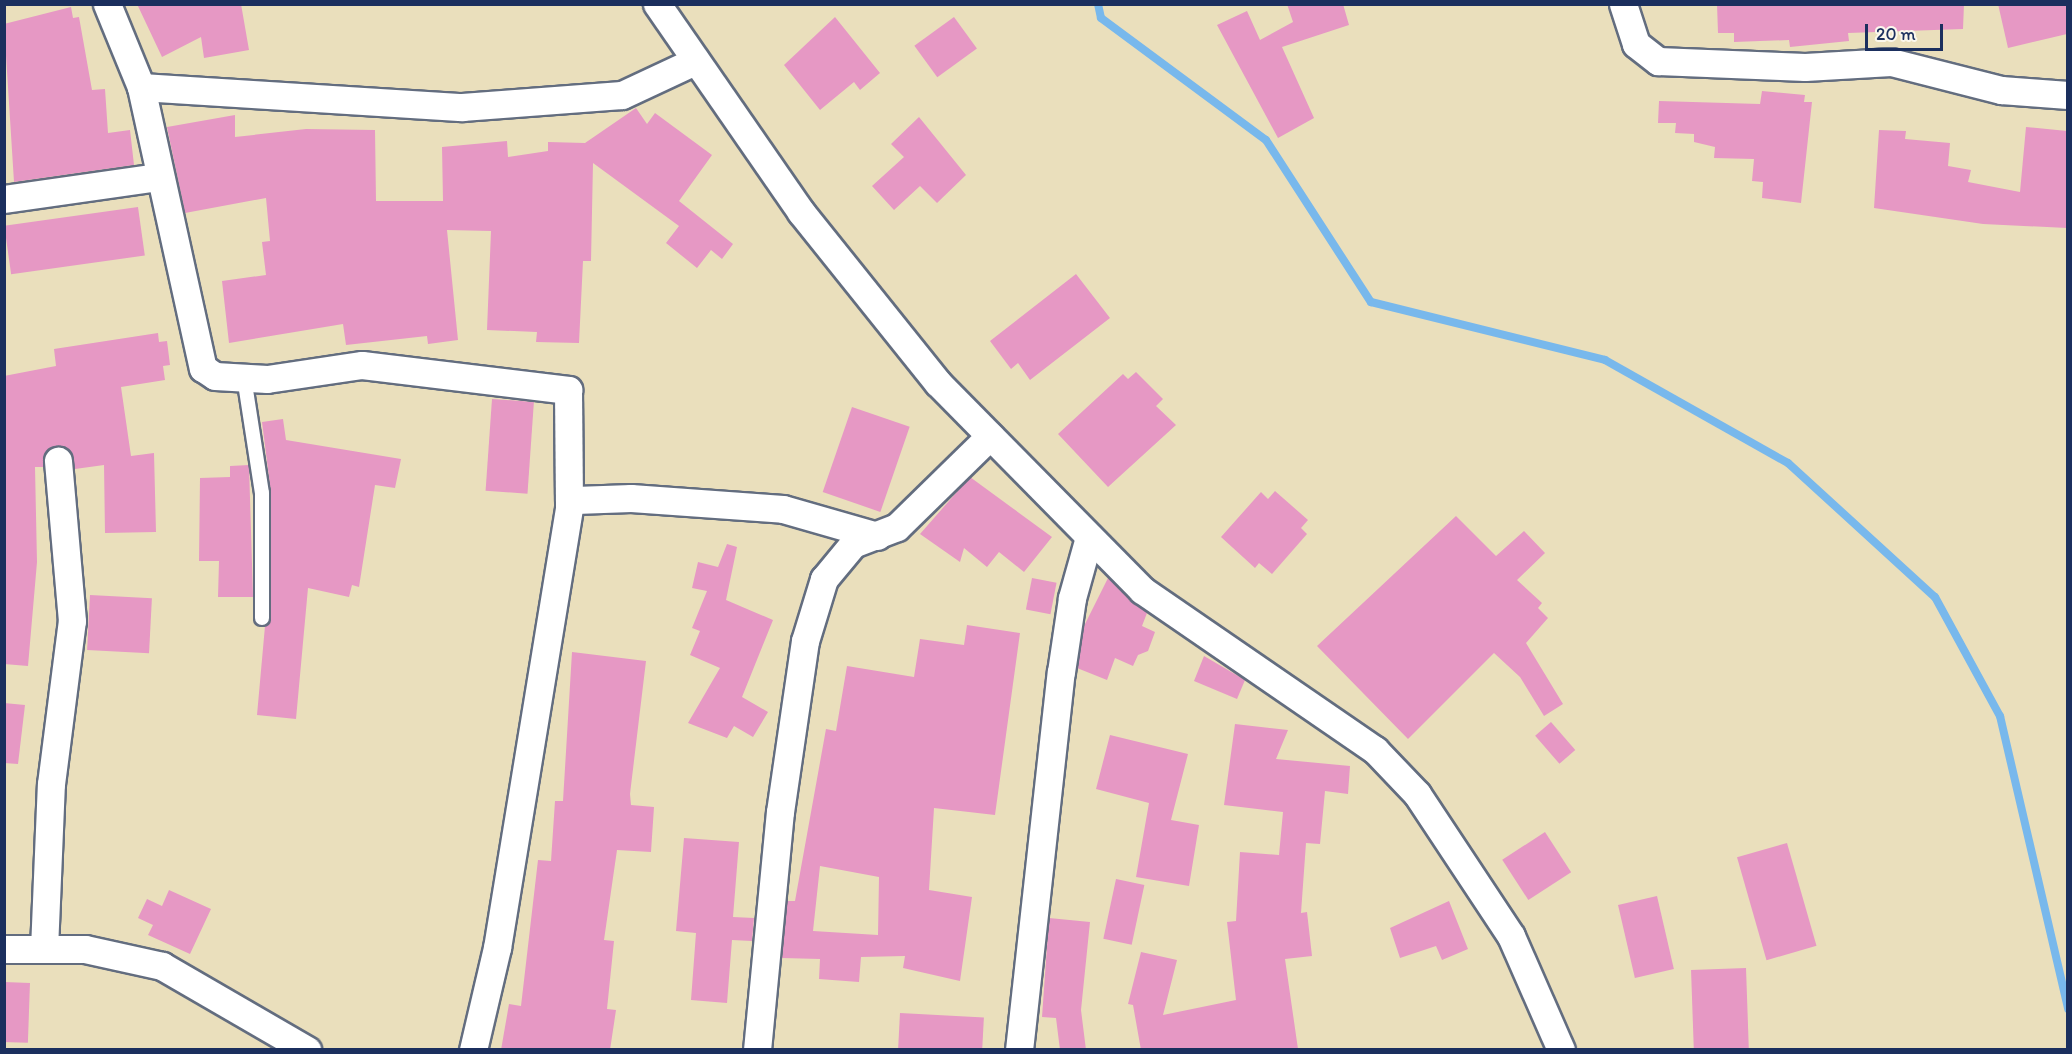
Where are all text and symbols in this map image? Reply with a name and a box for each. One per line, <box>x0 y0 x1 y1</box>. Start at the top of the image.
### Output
scale bar <box>1868 12 1946 50</box>
text: 20 m <box>1876 23 1916 45</box>

